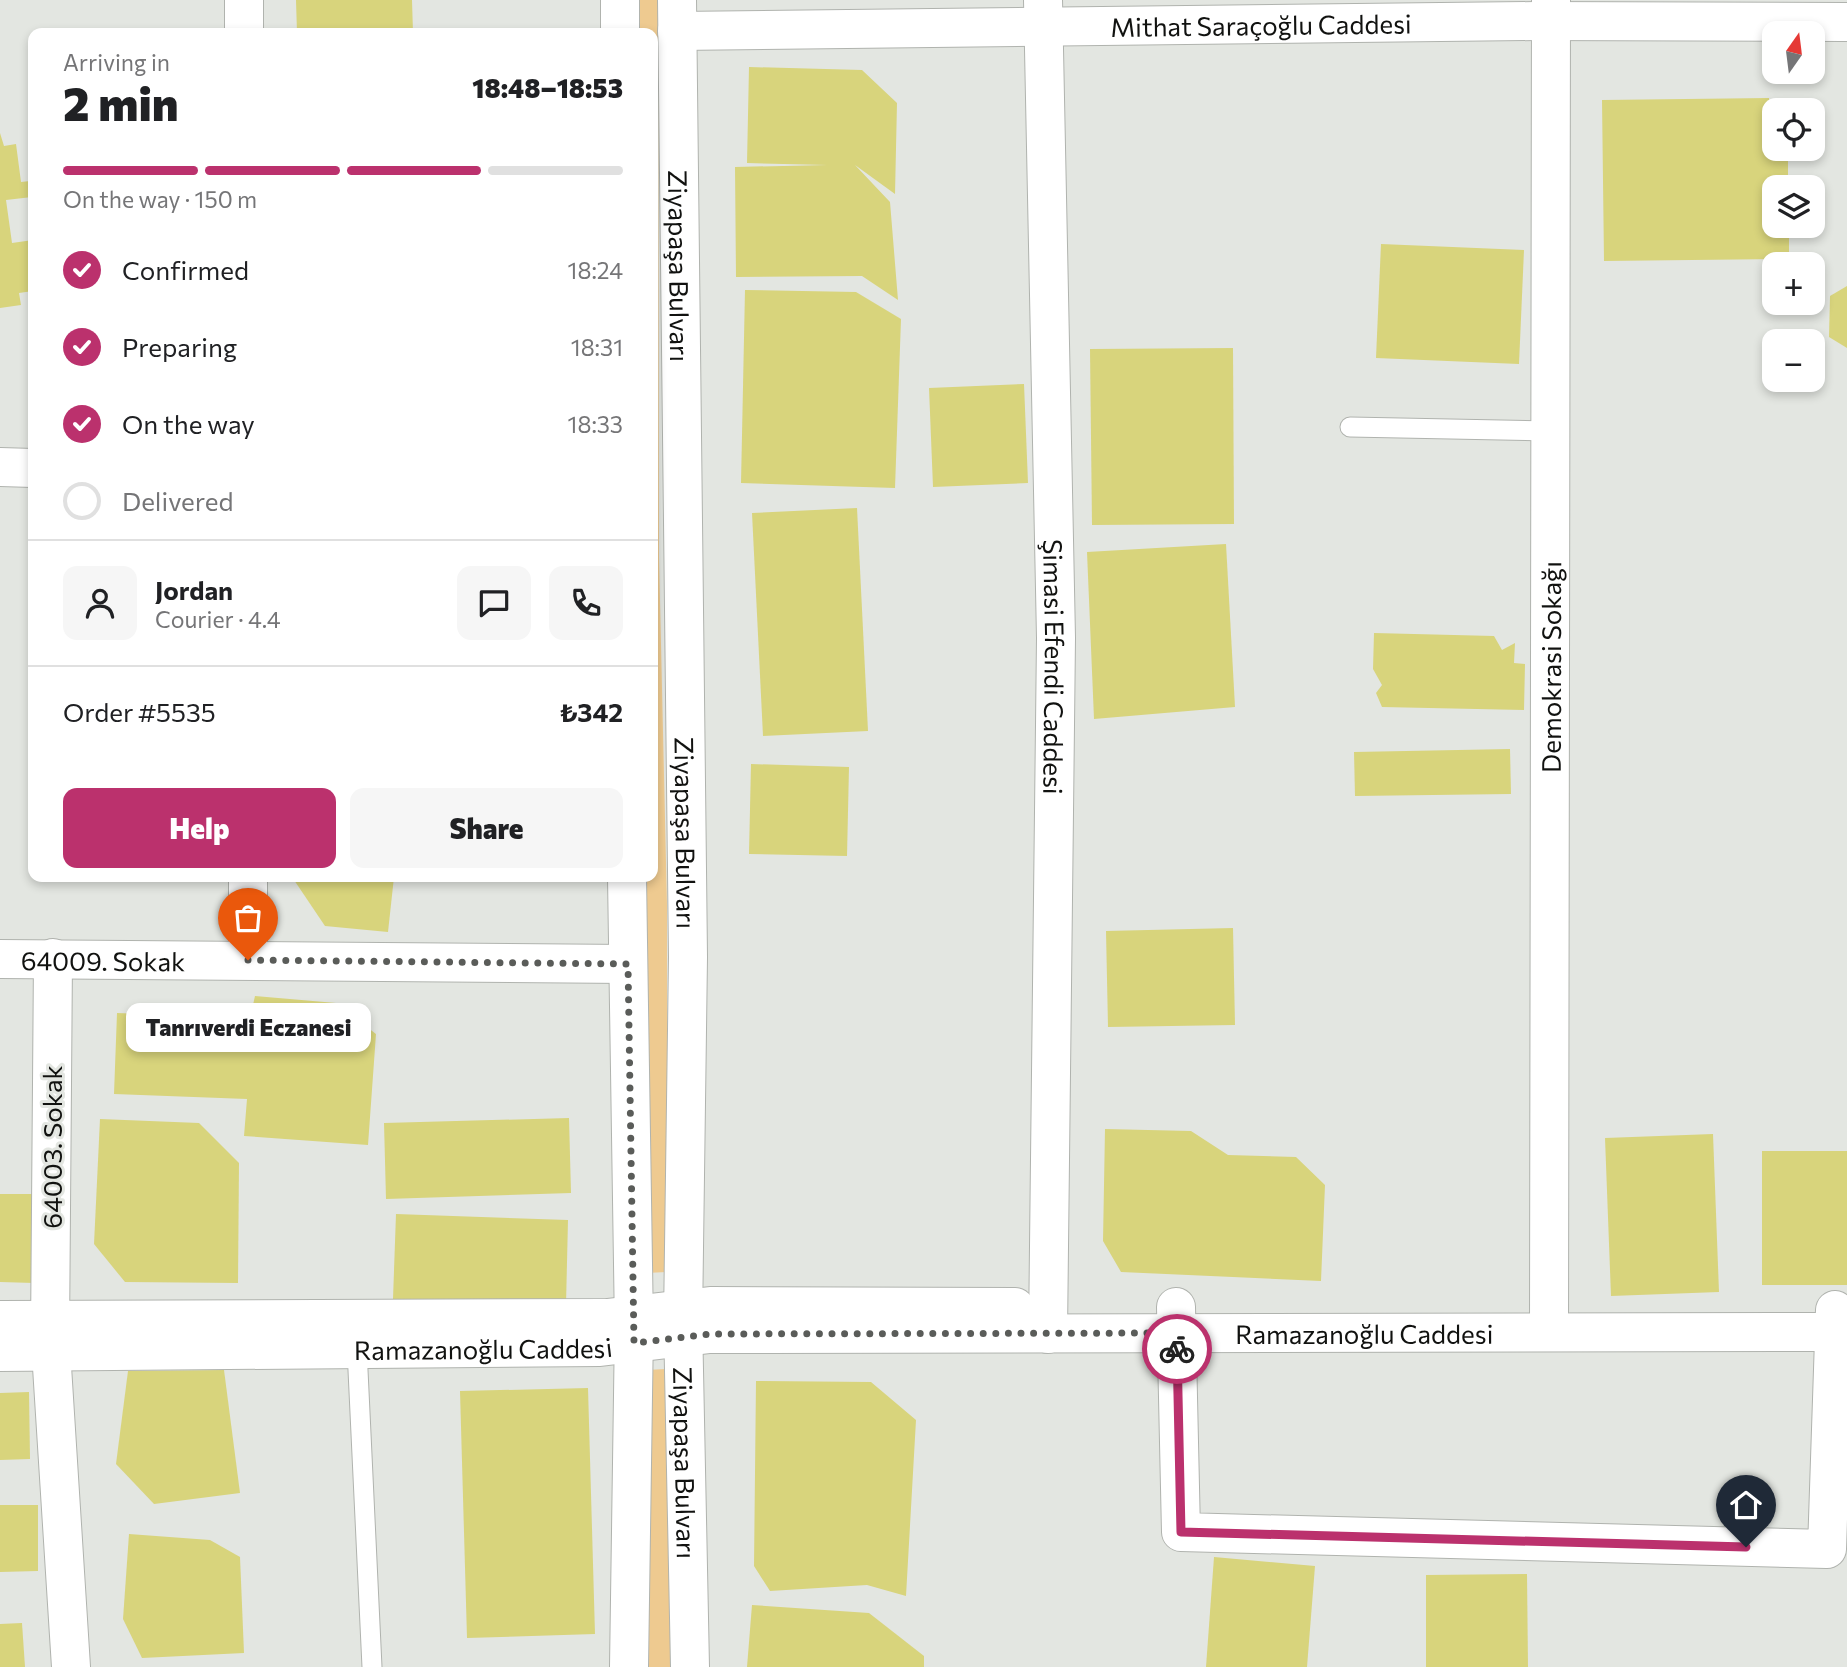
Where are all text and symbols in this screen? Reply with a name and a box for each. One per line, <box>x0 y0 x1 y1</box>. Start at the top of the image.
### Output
street label: Mithat Saraçoğlu Caddesi <box>1110 7 1412 41</box>
north arrow <box>1762 21 1825 84</box>
map controls <box>1762 21 1825 392</box>
text: Arriving in <box>63 48 170 76</box>
text: 18:48–18:53 <box>472 72 623 103</box>
text: 2 min <box>63 74 179 130</box>
button: locate <box>1762 98 1825 161</box>
street label: Ziyapaşa Bulvarı <box>663 170 697 362</box>
button: layers <box>1762 175 1825 238</box>
text: On the way · 150 m <box>63 185 257 213</box>
icon: check <box>63 251 101 289</box>
button: + <box>1762 252 1825 315</box>
text: Confirmed <box>122 254 249 285</box>
text: 18:24 <box>568 256 623 284</box>
icon: check <box>63 328 101 366</box>
button: − <box>1762 329 1825 392</box>
text: Preparing <box>122 331 237 362</box>
text: 18:31 <box>571 333 623 361</box>
icon: check <box>63 405 101 443</box>
text: On the way <box>122 408 255 439</box>
text: 18:33 <box>568 410 623 438</box>
text: Delivered <box>122 485 233 516</box>
street label: Şimasi Efendi Caddesi <box>1038 539 1072 795</box>
street label: Demokrasi Sokağı <box>1534 561 1566 773</box>
button: person <box>63 566 137 640</box>
button: chat <box>457 566 531 640</box>
button: phone <box>549 566 623 640</box>
text: Jordan <box>155 574 233 605</box>
text: Courier · 4.4 <box>155 605 281 633</box>
text: Order #5535 <box>63 696 216 727</box>
text: ₺342 <box>559 696 623 727</box>
street label: Ziyapaşa Bulvarı <box>670 737 703 929</box>
button: Help <box>63 788 336 868</box>
button: Share <box>350 788 623 868</box>
pin <box>218 888 278 960</box>
icon: bag <box>229 899 267 937</box>
street label: 64009. Sokak <box>21 944 185 976</box>
callout: Tanrıverdi Eczanesi <box>126 1002 370 1051</box>
text: Tanrıverdi Eczanesi <box>146 1013 351 1041</box>
street label: 64003. Sokak <box>36 1065 67 1229</box>
courier <box>1142 1314 1212 1384</box>
street label: Ramazanoğlu Caddesi <box>1235 1317 1493 1349</box>
street label: Ramazanoğlu Caddesi <box>354 1330 614 1365</box>
icon: bike <box>1158 1330 1196 1368</box>
street label: Ziyapaşa Bulvarı <box>668 1367 703 1559</box>
pin <box>1716 1475 1776 1547</box>
icon: home <box>1727 1486 1765 1524</box>

